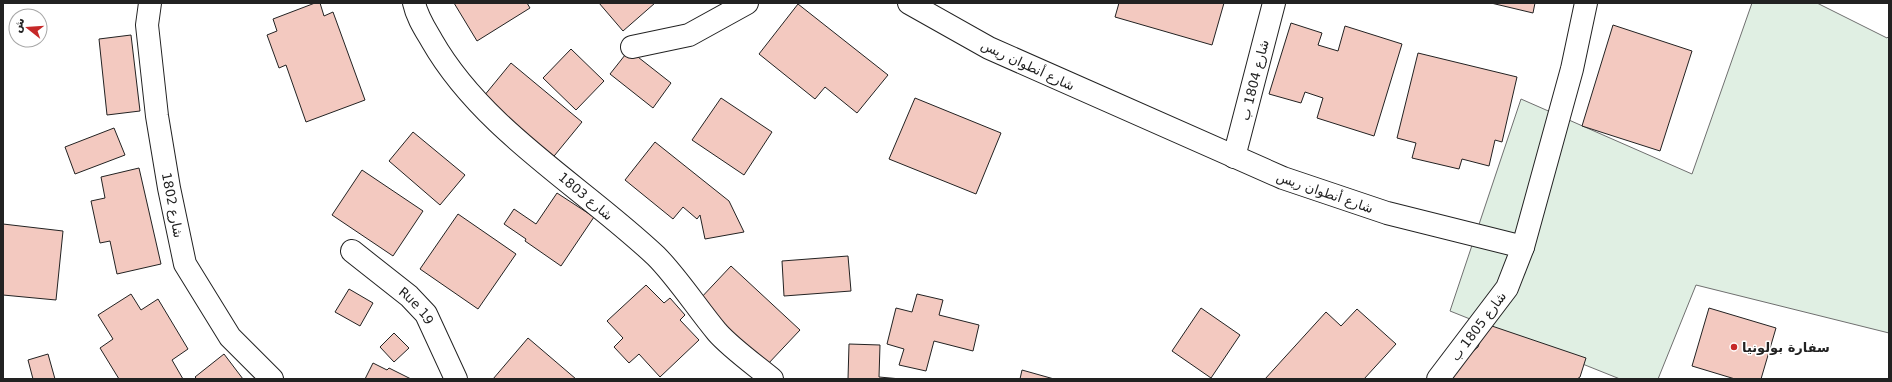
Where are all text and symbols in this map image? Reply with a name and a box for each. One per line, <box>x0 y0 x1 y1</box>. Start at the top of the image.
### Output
north arrow <box>8 8 48 48</box>
text: ش <box>10 16 27 34</box>
street label: شارع أنطوان ريس <box>978 36 1077 95</box>
street label: شارع 1804 ب <box>1237 38 1273 122</box>
street label: شارع أنطوان ريس <box>1274 168 1376 217</box>
street label: شارع 1803 <box>555 169 616 224</box>
street label: شارع 1802 <box>158 171 186 239</box>
street label: Rue 19 <box>396 284 437 327</box>
street label: شارع 1805 ب <box>1448 289 1510 364</box>
place label: سفارة بولونيا <box>1742 340 1830 355</box>
marker: سفارة بولونيا <box>1729 342 1739 352</box>

